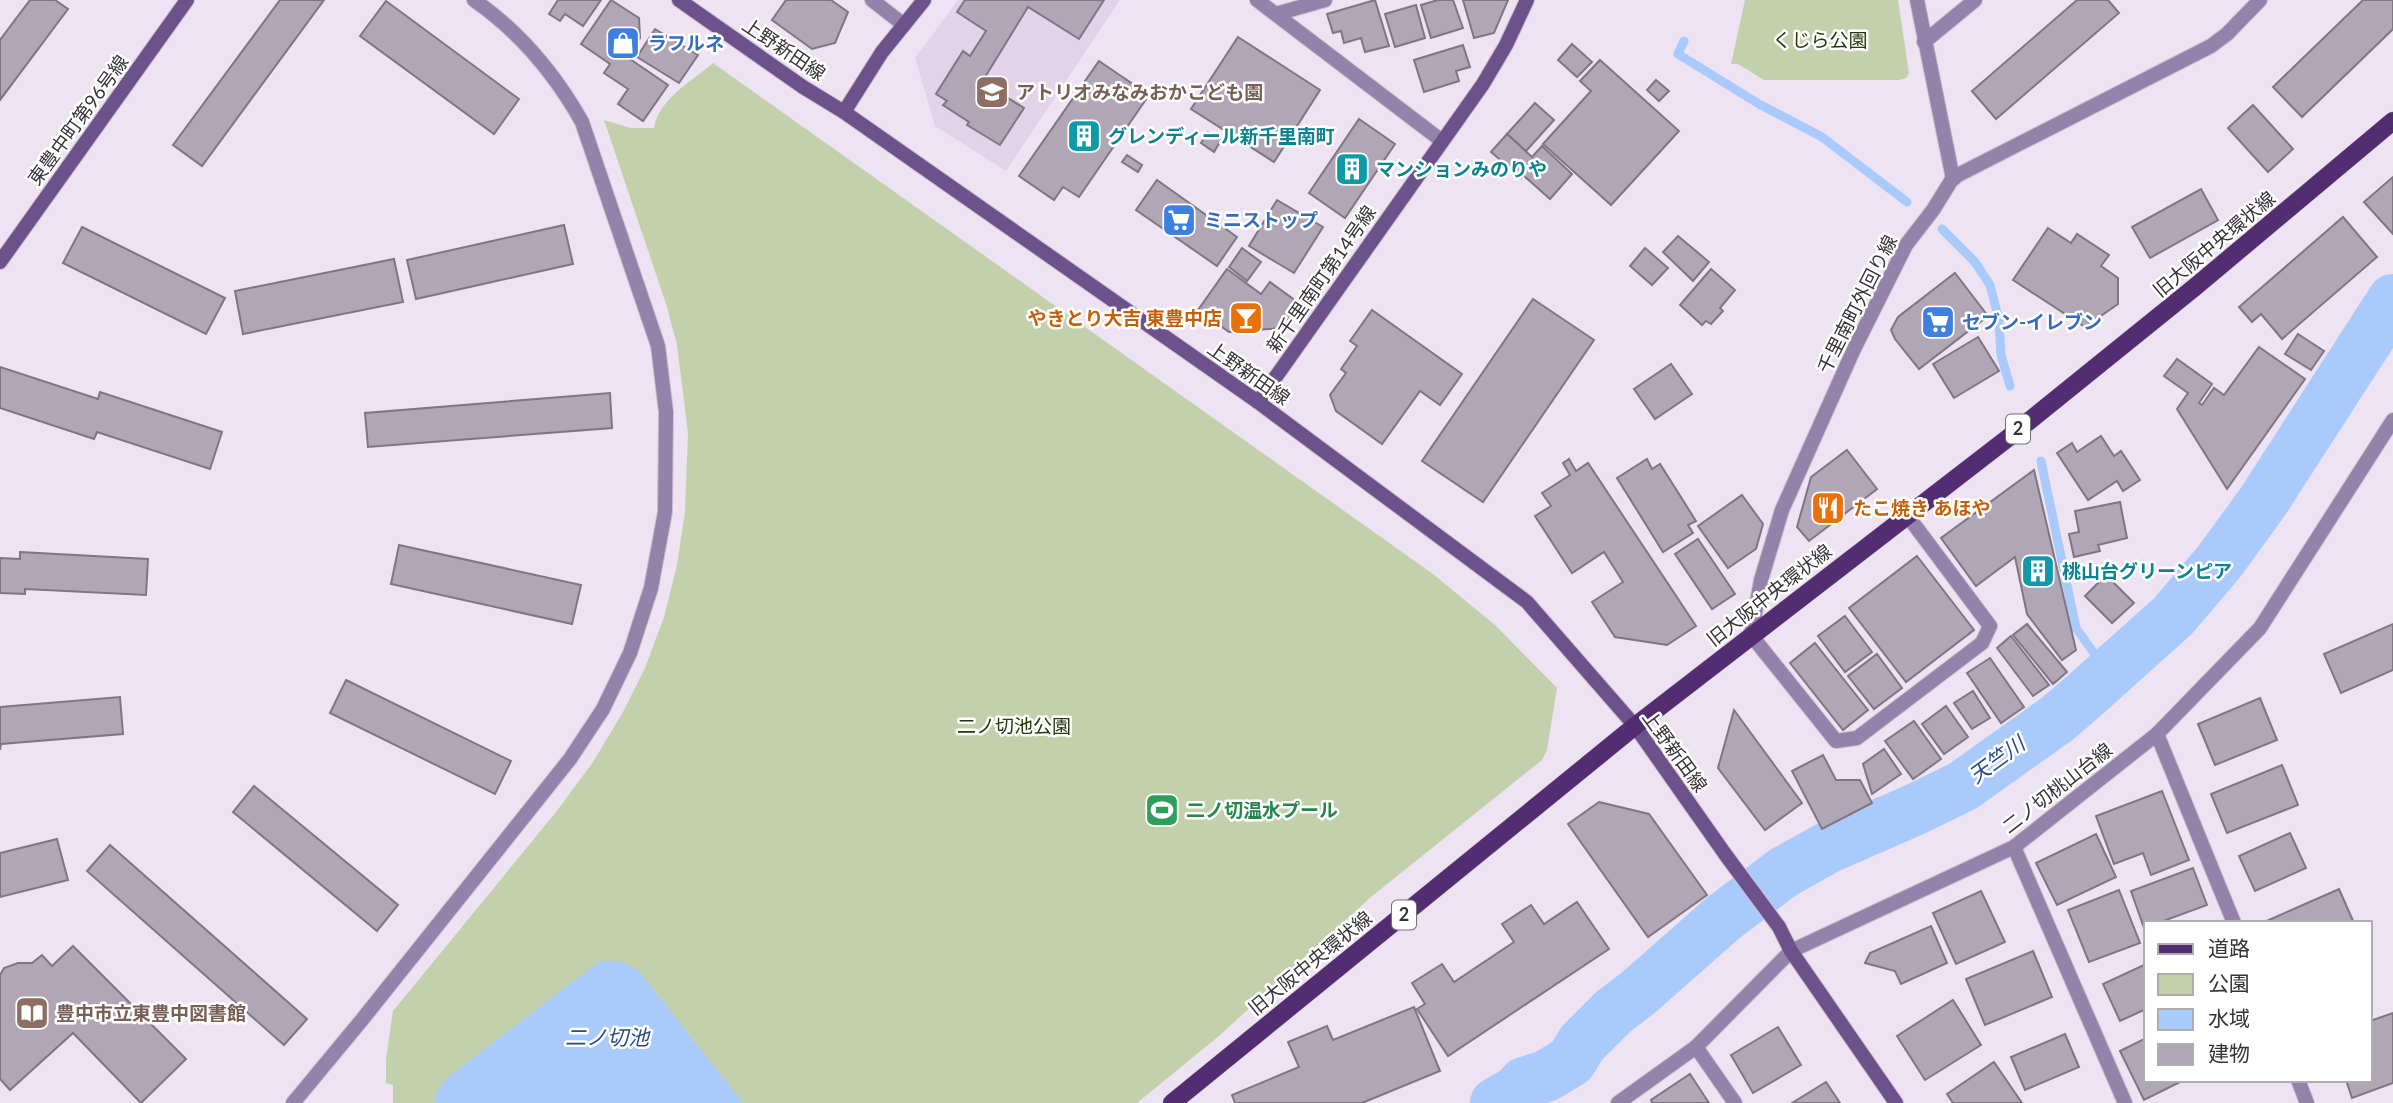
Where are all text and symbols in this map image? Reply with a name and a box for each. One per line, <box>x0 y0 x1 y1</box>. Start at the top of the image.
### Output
street label: 上野新田線 <box>738 12 830 85</box>
shop icon: ラフルネ <box>604 24 642 62</box>
park label: くじら公園 <box>1772 28 1868 51</box>
place label: ラフルネ <box>648 31 724 54</box>
street label: 東豊中町第96号線 <box>23 50 132 189</box>
school or university icon: アトリオみなみおかこども園 <box>973 73 1011 111</box>
place label: アトリオみなみおかこども園 <box>1016 80 1263 103</box>
building icon: グレンディール新千里南町 <box>1065 117 1103 155</box>
place label: グレンディール新千里南町 <box>1108 124 1335 147</box>
building icon: マンションみのりや <box>1333 150 1371 188</box>
place label: マンションみのりや <box>1376 157 1547 180</box>
street label: 旧大阪中央環状線 <box>2148 186 2279 301</box>
supermarket icon: ミニストップ <box>1160 201 1198 239</box>
street label: 新千里南町第14号線 <box>1261 201 1380 357</box>
place label: ミニストップ <box>1204 208 1318 231</box>
street label: 千里南町外回り線 <box>1812 231 1901 377</box>
bar icon: やきとり大吉 東豊中店 <box>1227 299 1265 337</box>
supermarket icon: セブン-イレブン <box>1919 303 1957 341</box>
place label: やきとり大吉 東豊中店 <box>1027 306 1222 329</box>
place label: セブン-イレブン <box>1962 310 2102 333</box>
street label: 上野新田線 <box>1204 336 1295 409</box>
road number: 2 <box>2006 414 2030 444</box>
restaurant icon: たこ焼き あほや <box>1809 489 1847 527</box>
place label: たこ焼き あほや <box>1853 496 1991 519</box>
street label: 旧大阪中央環状線 <box>1702 539 1836 650</box>
building icon: 桃山台グリーンピア <box>2019 552 2057 590</box>
place label: 桃山台グリーンピア <box>2062 559 2232 582</box>
street label: 上野新田線 <box>1638 706 1713 796</box>
park label: 二ノ切池公園 <box>957 714 1071 737</box>
water label: 天竺川 <box>1963 729 2031 787</box>
street label: 二ノ切桃山台線 <box>1997 738 2116 838</box>
sports icon: 二ノ切温水プール <box>1143 791 1181 829</box>
place label: 二ノ切温水プール <box>1186 798 1338 821</box>
road number: 2 <box>1392 900 1416 930</box>
street label: 旧大阪中央環状線 <box>1243 906 1376 1019</box>
legend <box>2144 921 2372 1082</box>
text: 道路 <box>2208 935 2250 960</box>
text: 公園 <box>2208 970 2250 995</box>
library icon: 豊中市立東豊中図書館 <box>13 994 51 1032</box>
place label: 豊中市立東豊中図書館 <box>56 1001 246 1024</box>
text: 水域 <box>2208 1005 2250 1030</box>
water label: 二ノ切池 <box>565 1024 651 1049</box>
text: 建物 <box>2208 1040 2250 1065</box>

